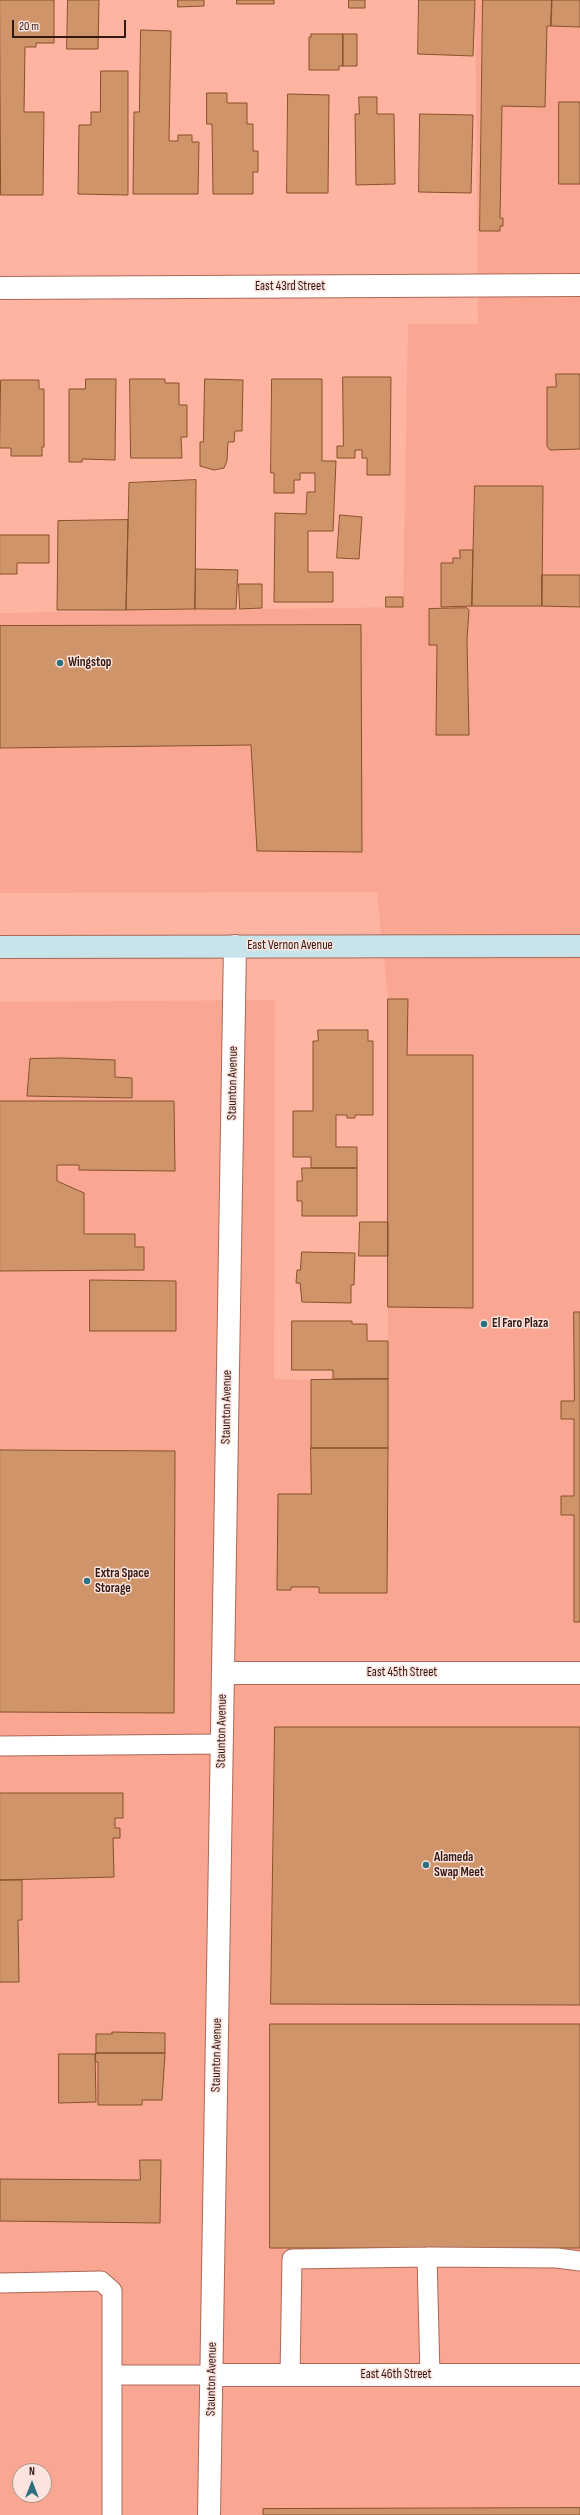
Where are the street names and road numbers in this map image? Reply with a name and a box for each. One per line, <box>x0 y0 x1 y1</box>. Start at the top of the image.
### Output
street label: East 43rd Street <box>255 279 325 295</box>
street label: East Vernon Avenue <box>247 938 333 954</box>
street label: Staunton Avenue <box>225 1046 241 1120</box>
street label: Staunton Avenue <box>219 1370 235 1444</box>
street label: East 45th Street <box>367 1665 437 1681</box>
street label: Staunton Avenue <box>214 1694 230 1768</box>
street label: Staunton Avenue <box>209 2018 225 2092</box>
street label: Staunton Avenue <box>204 2342 220 2416</box>
street label: East 46th Street <box>360 2367 432 2383</box>

